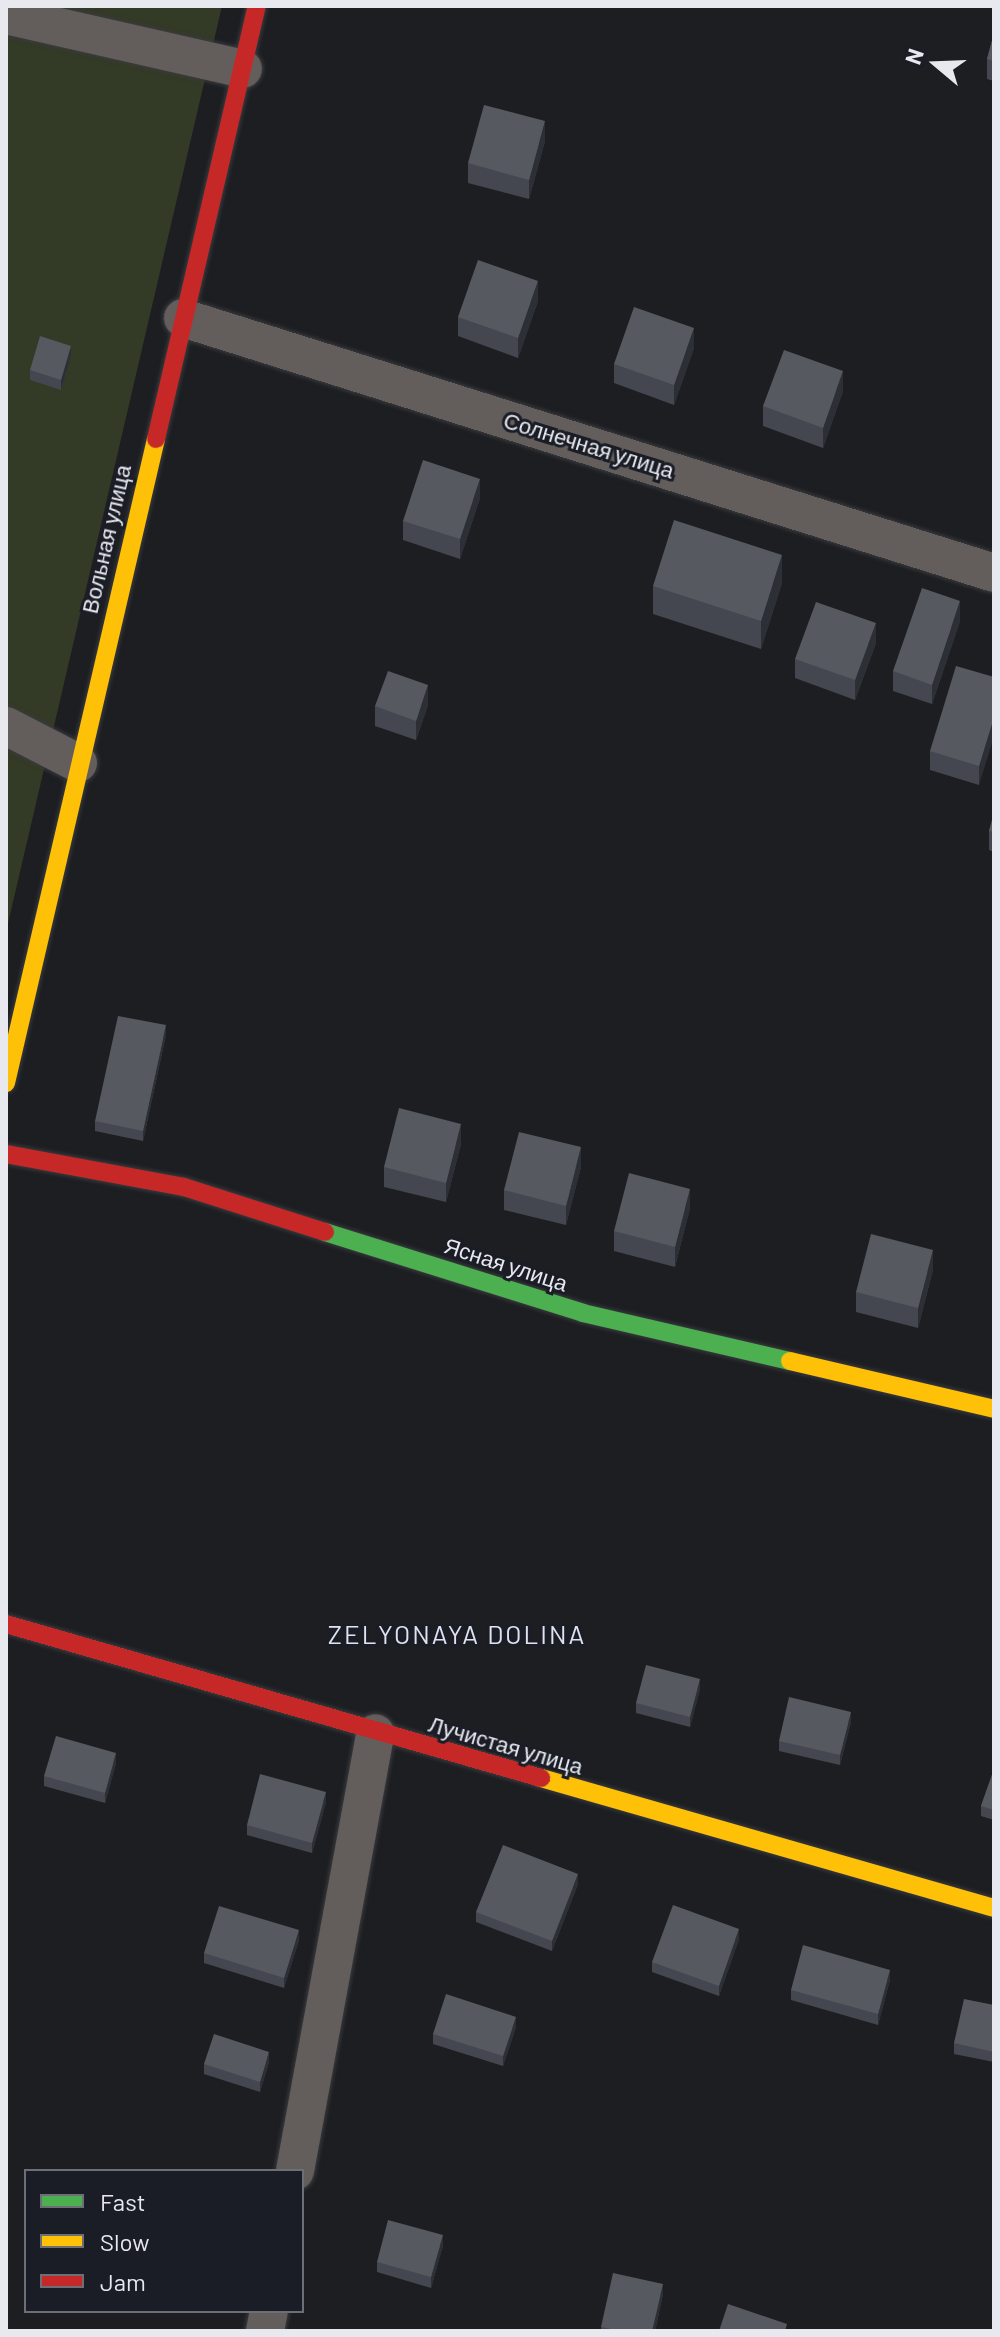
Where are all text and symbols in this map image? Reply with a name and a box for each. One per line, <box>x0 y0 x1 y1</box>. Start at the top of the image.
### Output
north arrow <box>896 24 976 104</box>
text: N <box>899 45 928 67</box>
street label: Солнечная улица <box>501 407 677 483</box>
street label: Вольная улица <box>76 462 136 616</box>
street label: Ясная улица <box>441 1232 571 1296</box>
district label: ZELYONAYA DOLINA <box>328 1618 586 1650</box>
street label: Лучистая улица <box>426 1710 586 1780</box>
legend <box>24 2169 304 2313</box>
text: Fast <box>100 2187 145 2216</box>
text: Slow <box>100 2227 149 2256</box>
text: Jam <box>100 2267 146 2296</box>

